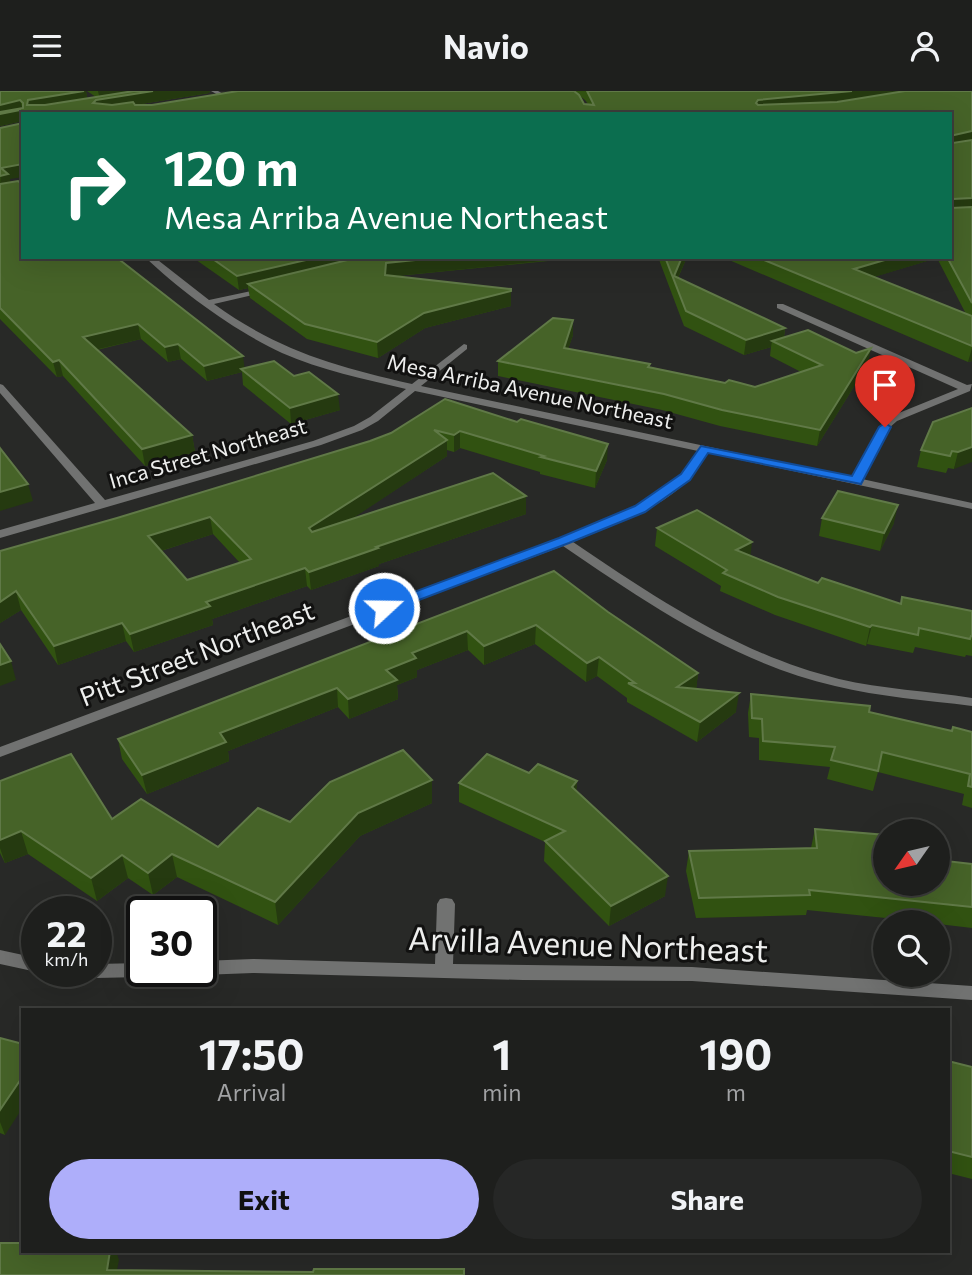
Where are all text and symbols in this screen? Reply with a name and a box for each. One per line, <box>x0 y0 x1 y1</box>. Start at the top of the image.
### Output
text: Navio <box>443 26 529 66</box>
icon: menu <box>28 27 66 65</box>
icon: person <box>906 27 944 65</box>
text: 120 m <box>164 136 298 196</box>
icon: right <box>49 140 140 231</box>
text: Mesa Arriba Avenue Northeast <box>164 196 608 236</box>
street label: Mesa Arriba Avenue Northeast <box>385 348 675 433</box>
pin <box>855 355 915 427</box>
icon: arrive <box>866 366 904 404</box>
street label: Inca Street Northeast <box>106 412 309 493</box>
position arrow <box>347 571 421 645</box>
street label: Pitt Street Northeast <box>75 594 318 712</box>
north arrow <box>873 819 950 896</box>
map controls <box>873 819 950 987</box>
speed limit sign: 30 <box>126 896 217 987</box>
button: search <box>873 910 950 987</box>
text: 22 <box>47 911 86 954</box>
street label: Arvilla Avenue Northeast <box>407 917 769 969</box>
text: km/h <box>45 948 88 970</box>
text: 17:50 <box>199 1027 304 1079</box>
text: 1 <box>492 1027 511 1079</box>
text: 190 <box>699 1027 772 1079</box>
text: Arrival <box>217 1078 286 1106</box>
text: min <box>482 1078 521 1106</box>
text: m <box>726 1078 746 1106</box>
button: Exit <box>49 1159 479 1239</box>
button: Share <box>493 1159 922 1239</box>

